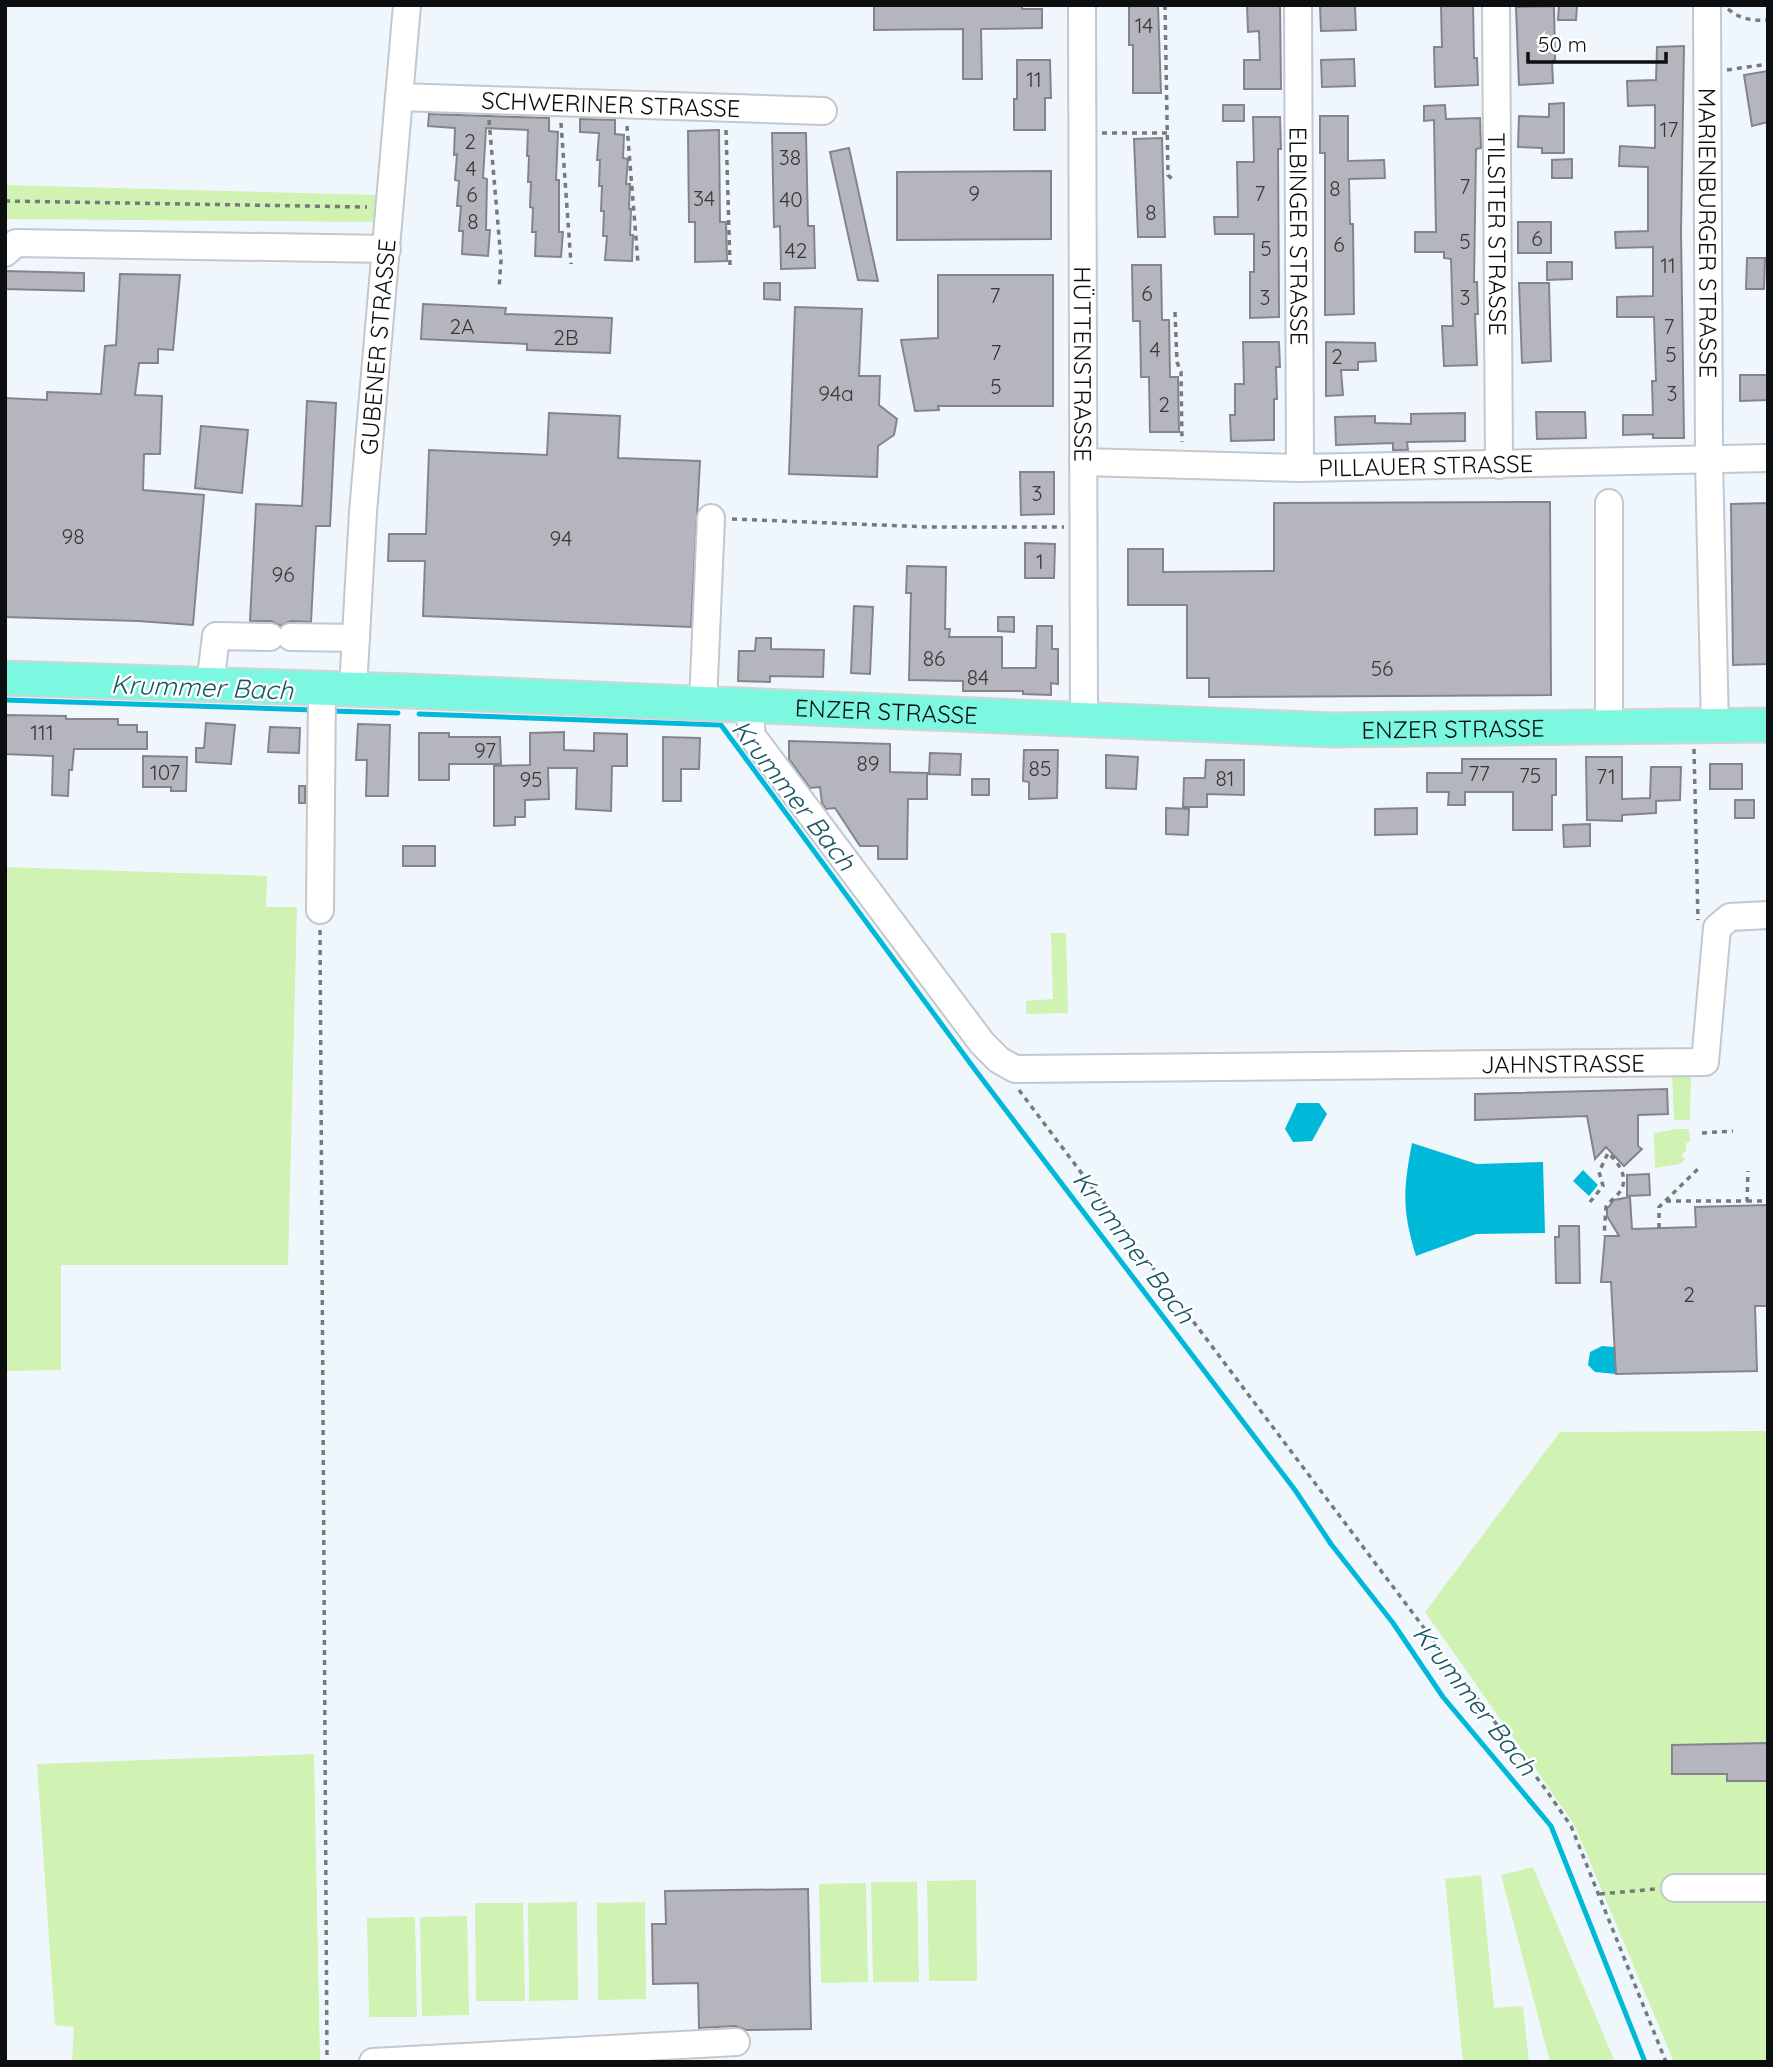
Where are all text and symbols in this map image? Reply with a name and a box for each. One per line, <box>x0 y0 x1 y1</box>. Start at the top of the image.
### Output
house number: 14 <box>1135 12 1153 38</box>
scale bar <box>1528 21 1666 65</box>
text: 50 m <box>1538 31 1587 57</box>
house number: 11 <box>1026 66 1042 92</box>
street label: SCHWERINER STRASSE <box>481 85 741 123</box>
street label: MARIENBURGER STRASSE <box>1692 88 1724 378</box>
house number: 17 <box>1660 116 1678 142</box>
street label: ELBINGER STRASSE <box>1284 127 1314 345</box>
house number: 2 <box>464 128 476 154</box>
street label: TILSITER STRASSE <box>1482 132 1513 336</box>
house number: 38 <box>779 144 801 170</box>
house number: 4 <box>465 155 477 181</box>
house number: 7 <box>1460 173 1471 199</box>
house number: 8 <box>1329 175 1341 201</box>
house number: 9 <box>968 180 980 206</box>
house number: 7 <box>1255 180 1266 206</box>
house number: 6 <box>466 181 478 207</box>
house number: 34 <box>693 185 715 211</box>
house number: 40 <box>779 186 803 212</box>
house number: 8 <box>1145 199 1157 225</box>
house number: 8 <box>467 208 479 234</box>
house number: 6 <box>1531 225 1543 251</box>
house number: 5 <box>1459 228 1471 254</box>
house number: 6 <box>1333 231 1345 257</box>
house number: 5 <box>1260 235 1272 261</box>
street label: GUBENER STRASSE <box>353 237 402 456</box>
house number: 42 <box>785 237 807 263</box>
house number: 11 <box>1660 252 1676 278</box>
street label: HÜTTENSTRASSE <box>1068 266 1098 462</box>
house number: 6 <box>1141 280 1153 306</box>
house number: 7 <box>990 282 1001 308</box>
house number: 3 <box>1259 284 1271 310</box>
house number: 3 <box>1459 284 1471 310</box>
house number: 2A <box>449 313 475 339</box>
house number: 7 <box>1664 313 1675 339</box>
house number: 2B <box>553 324 579 350</box>
house number: 4 <box>1149 336 1161 362</box>
house number: 7 <box>991 339 1002 365</box>
house number: 5 <box>1665 341 1677 367</box>
house number: 2 <box>1331 343 1343 369</box>
house number: 5 <box>990 373 1002 399</box>
house number: 94a <box>818 380 854 406</box>
house number: 3 <box>1666 380 1678 406</box>
house number: 2 <box>1158 391 1170 417</box>
street label: PILLAUER STRASSE <box>1318 448 1534 483</box>
house number: 3 <box>1031 480 1043 506</box>
house number: 98 <box>61 523 85 549</box>
house number: 94 <box>550 525 572 551</box>
house number: 1 <box>1036 548 1044 574</box>
house number: 96 <box>271 561 295 587</box>
house number: 86 <box>923 645 945 671</box>
house number: 56 <box>1371 655 1393 681</box>
house number: 84 <box>967 664 989 690</box>
water label: Krummer Bach <box>110 667 295 707</box>
street label: ENZER STRASSE <box>794 692 978 730</box>
water label: Krummer Bach <box>725 713 864 878</box>
street label: ENZER STRASSE <box>1361 713 1545 745</box>
house number: 111 <box>30 719 54 745</box>
house number: 97 <box>474 737 496 763</box>
house number: 89 <box>856 750 880 776</box>
house number: 85 <box>1029 755 1051 781</box>
house number: 107 <box>150 759 180 785</box>
house number: 77 <box>1468 760 1490 786</box>
house number: 75 <box>1519 762 1541 788</box>
house number: 71 <box>1596 763 1616 789</box>
house number: 81 <box>1215 765 1235 791</box>
house number: 95 <box>519 766 543 792</box>
street label: JAHNSTRASSE <box>1481 1048 1645 1079</box>
water label: Krummer Bach <box>1066 1164 1203 1331</box>
house number: 2 <box>1683 1281 1695 1307</box>
water label: Krummer Bach <box>1406 1618 1545 1783</box>

